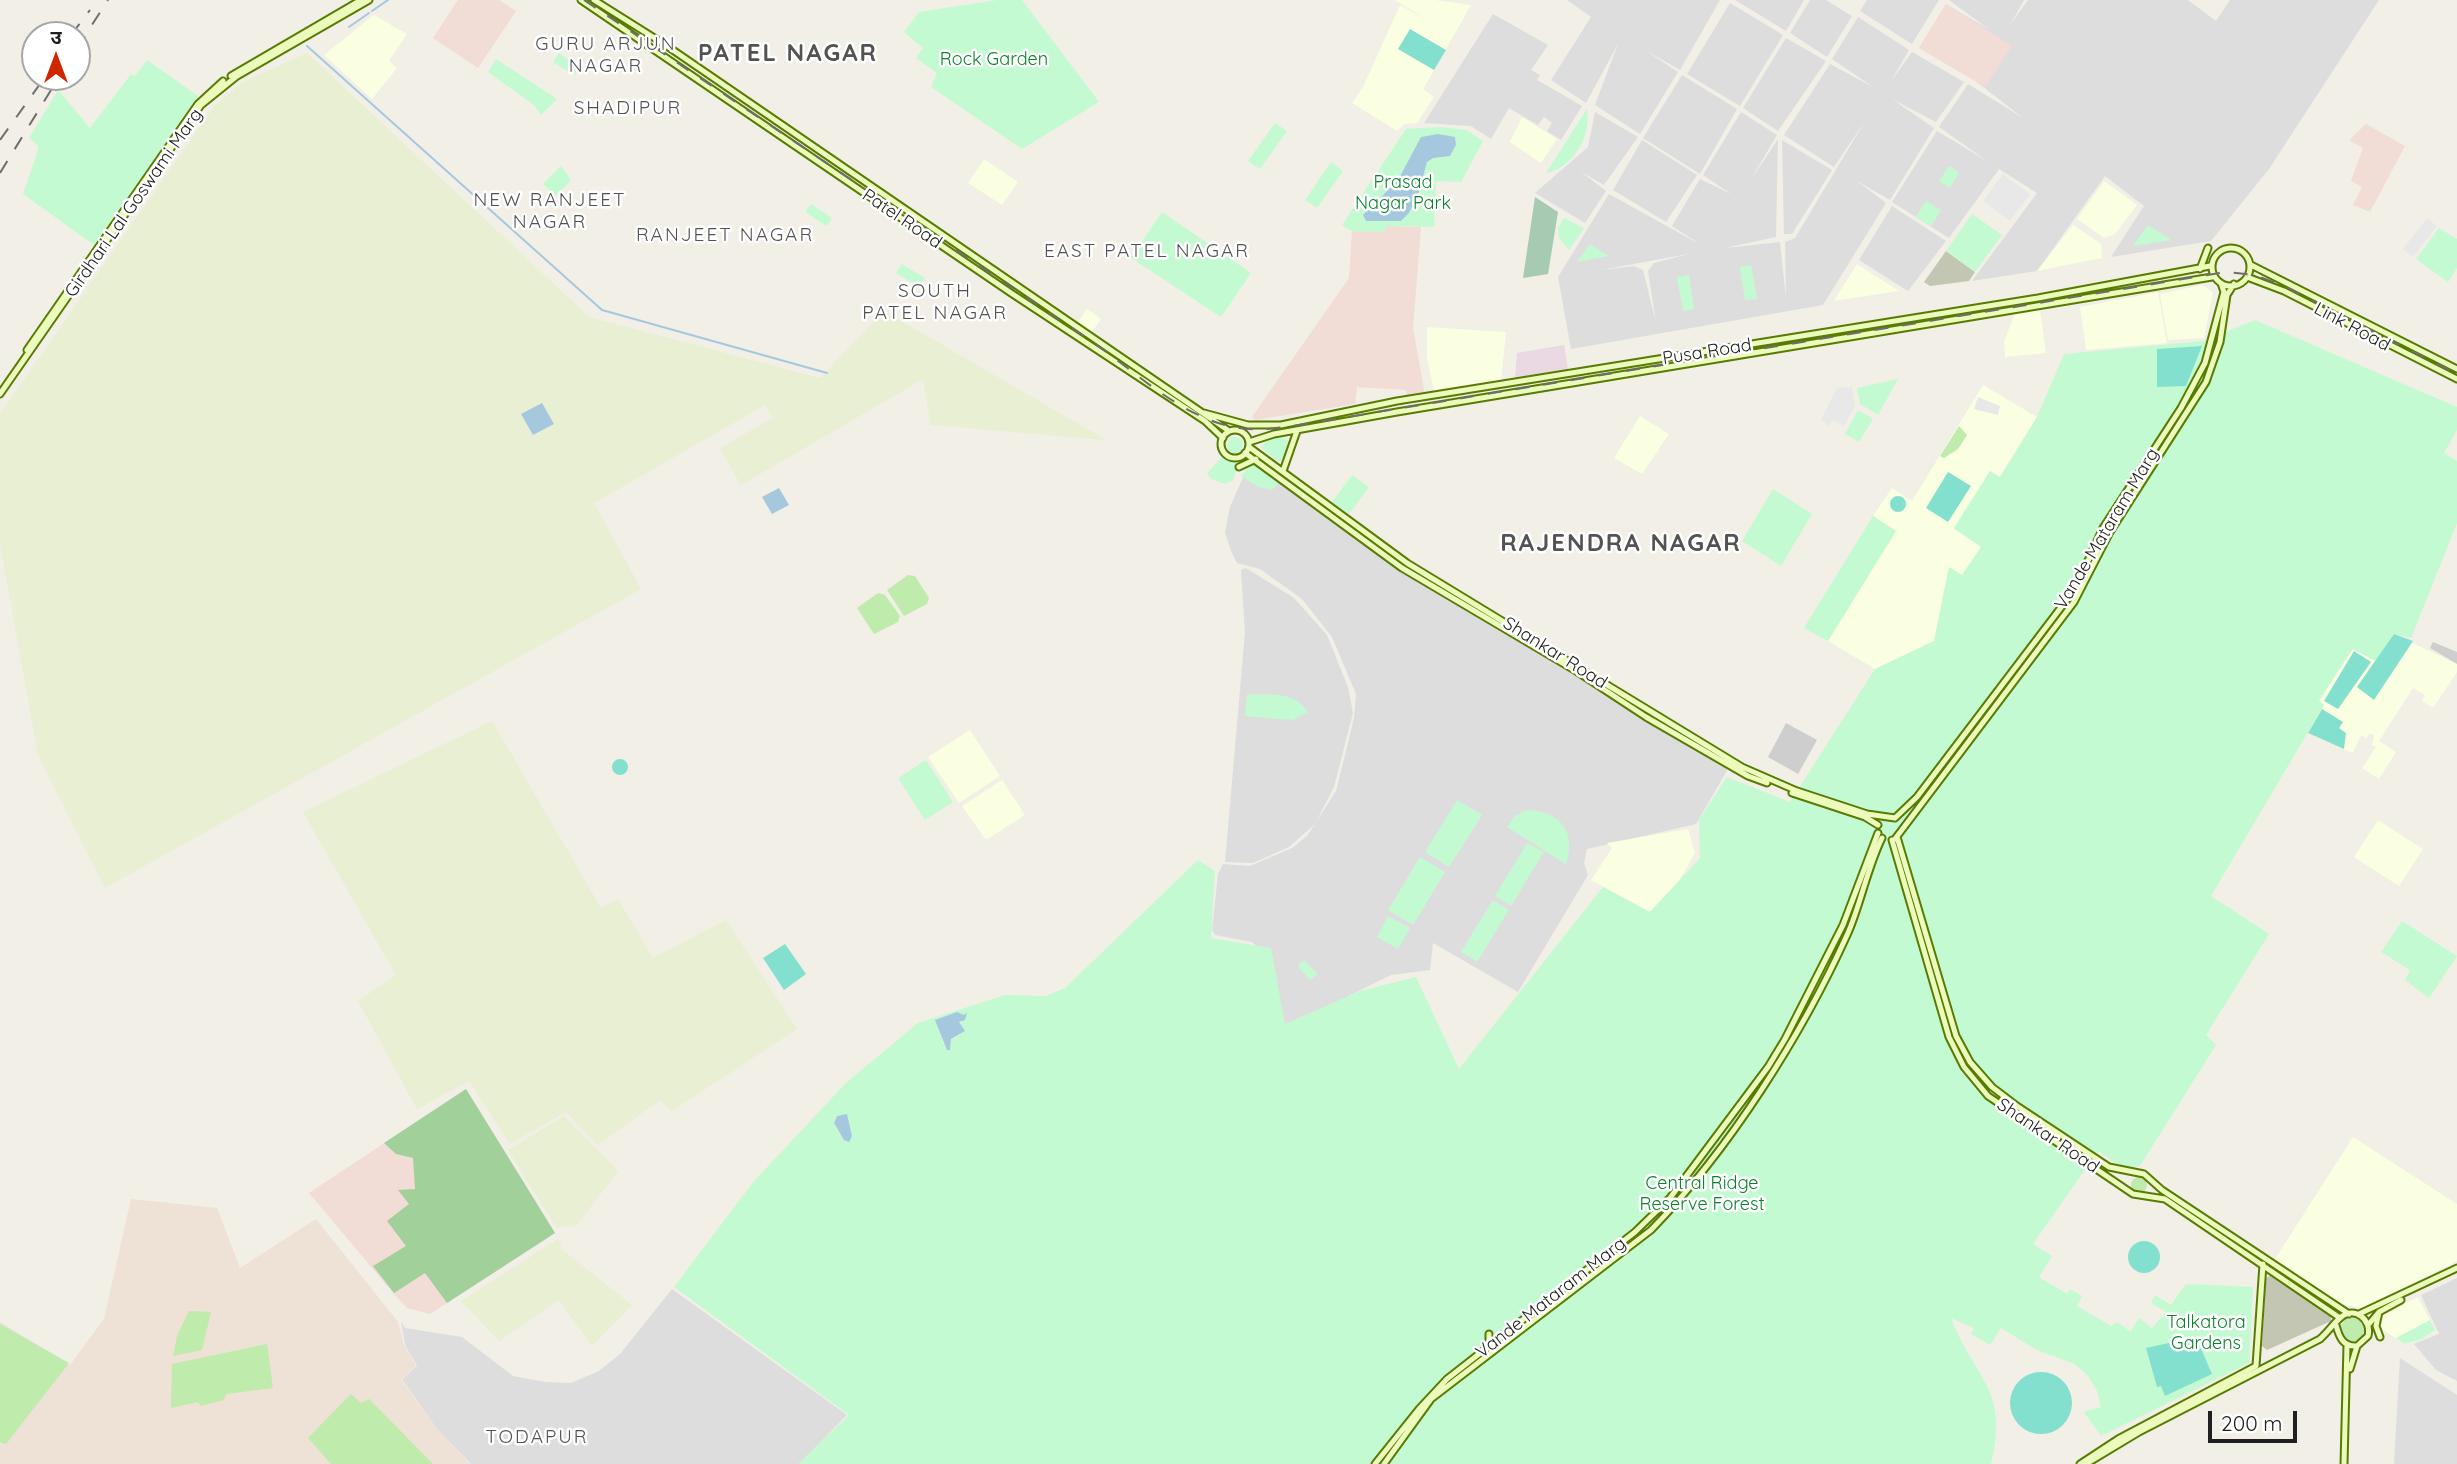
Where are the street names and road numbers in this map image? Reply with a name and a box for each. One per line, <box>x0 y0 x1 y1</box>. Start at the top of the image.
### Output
street label: Girdhari Lal Goswami Marg <box>61 104 207 302</box>
street label: Patel Road <box>858 184 946 254</box>
street label: Link Road <box>2310 298 2394 356</box>
street label: Pusa Road <box>1661 334 1753 370</box>
street label: Vande Mataram Marg <box>2050 444 2164 614</box>
street label: Shankar Road <box>1499 612 1611 694</box>
street label: Shankar Road <box>1993 1094 2103 1178</box>
street label: Vande Mataram Marg <box>1472 1233 1630 1363</box>

